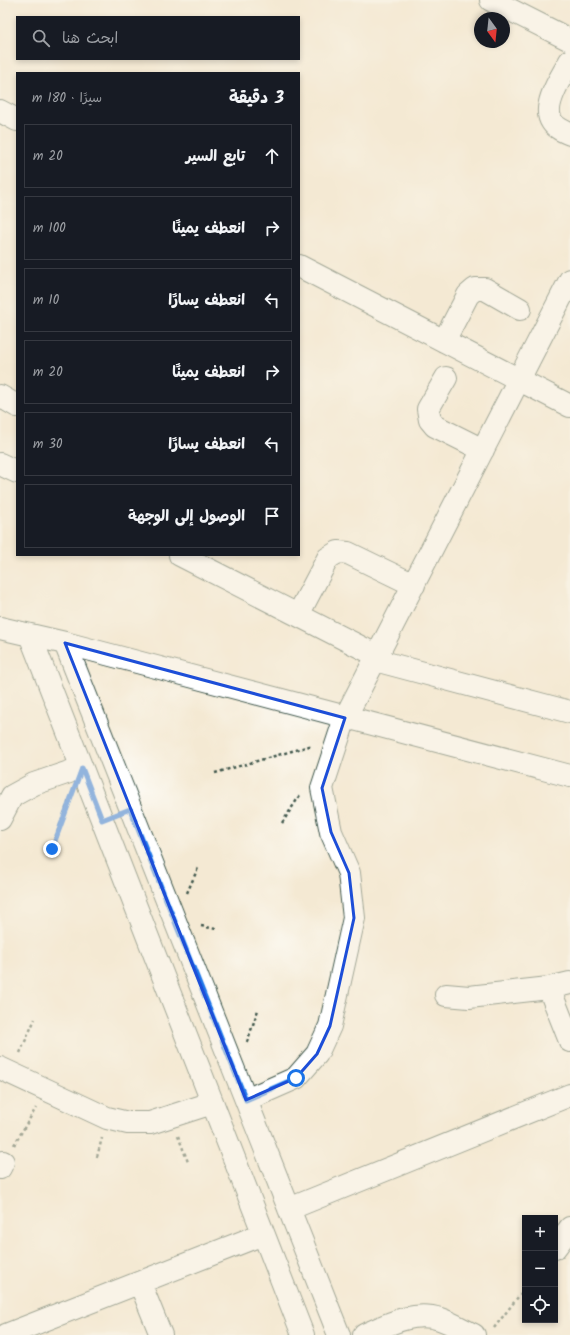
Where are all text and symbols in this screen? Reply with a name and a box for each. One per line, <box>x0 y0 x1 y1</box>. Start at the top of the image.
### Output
north arrow <box>474 12 510 48</box>
search box <box>16 16 300 60</box>
icon: search <box>30 27 52 49</box>
text: ابحث هنا <box>62 27 118 51</box>
text: 3 دقيقة <box>229 85 284 112</box>
text: سيرًا · 180 m <box>32 88 102 109</box>
text: تابع السير <box>186 145 245 169</box>
icon: ahead <box>261 145 283 167</box>
text: 20 m <box>33 146 63 167</box>
text: انعطف يمينًا <box>172 217 245 241</box>
icon: right <box>261 217 283 239</box>
text: 100 m <box>33 218 66 239</box>
text: انعطف يسارًا <box>168 289 245 313</box>
icon: left <box>261 289 283 311</box>
text: 10 m <box>33 290 59 311</box>
text: انعطف يمينًا <box>172 361 245 385</box>
icon: right <box>261 361 283 383</box>
text: 20 m <box>33 362 63 383</box>
text: انعطف يسارًا <box>168 433 245 457</box>
icon: left <box>261 433 283 455</box>
text: 30 m <box>33 434 63 455</box>
text: الوصول إلى الوجهة <box>128 505 245 529</box>
icon: arrive <box>261 505 283 527</box>
route end <box>43 840 61 858</box>
route start <box>287 1069 305 1087</box>
map controls <box>522 1215 558 1323</box>
button: + <box>522 1215 558 1251</box>
button: − <box>522 1251 558 1287</box>
button: locate <box>522 1287 558 1323</box>

